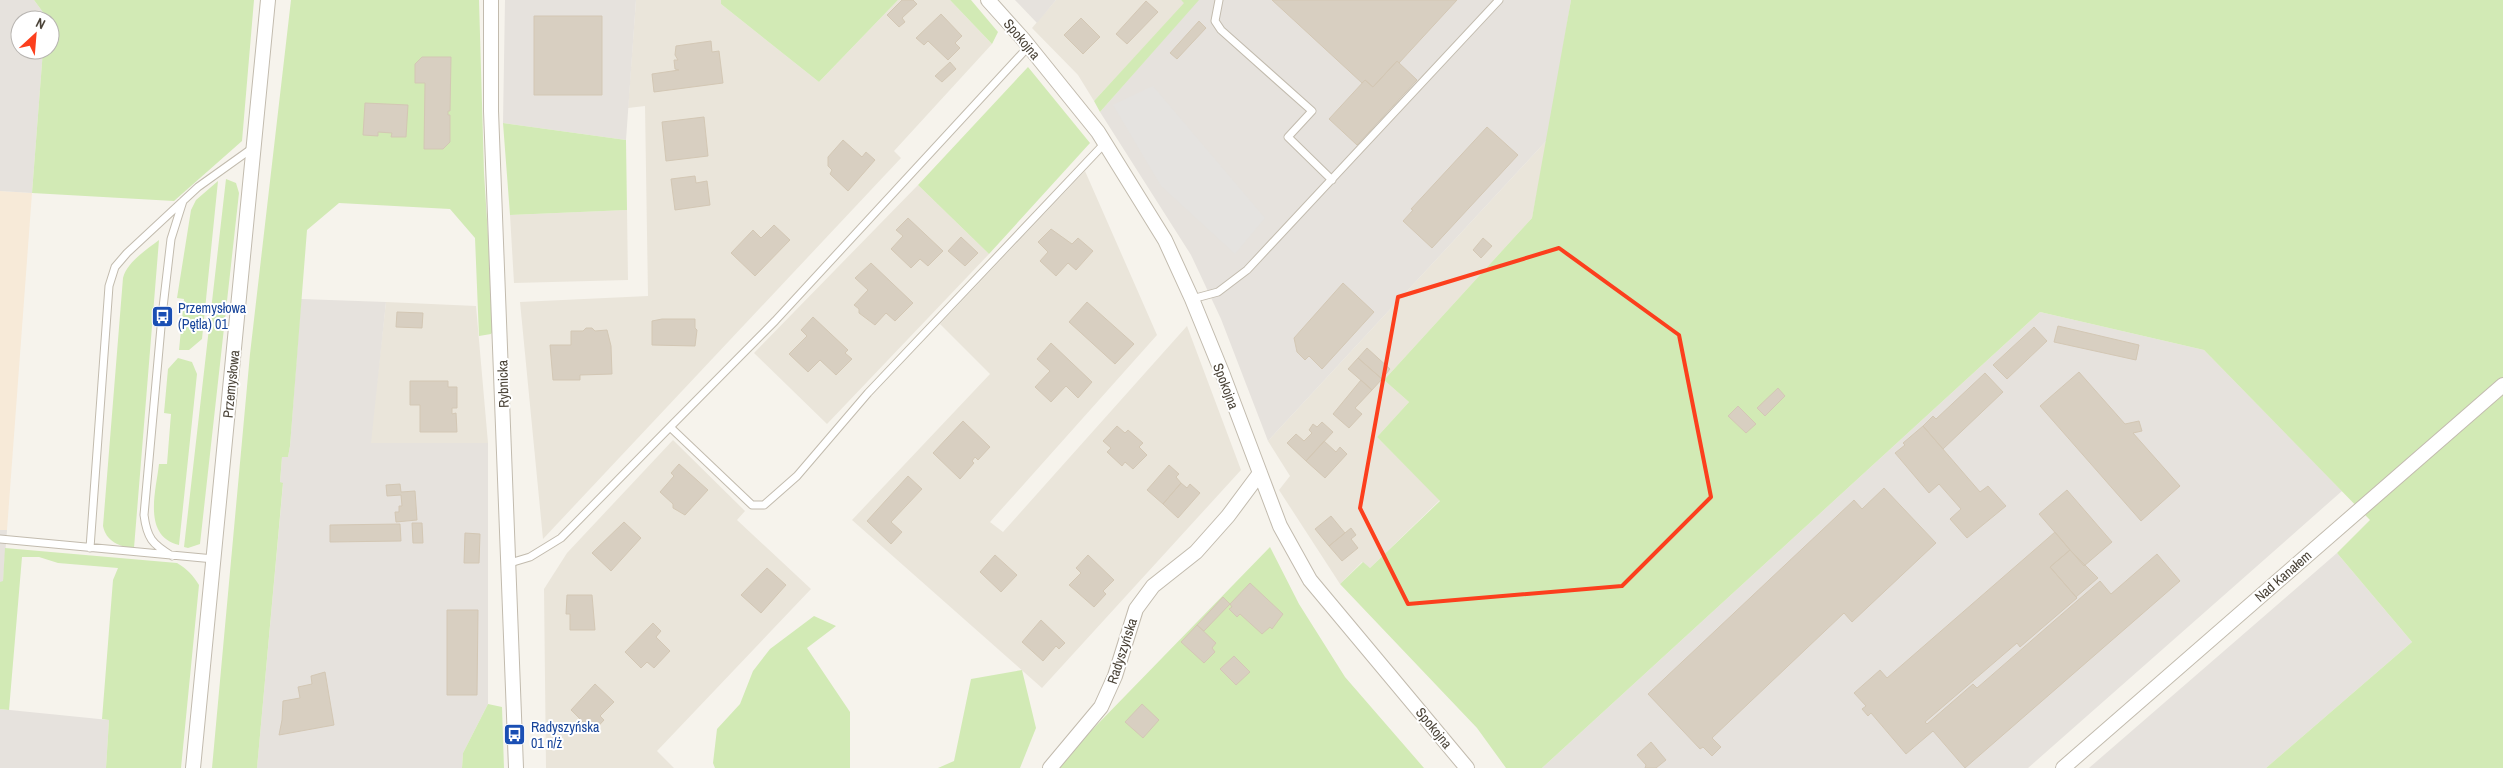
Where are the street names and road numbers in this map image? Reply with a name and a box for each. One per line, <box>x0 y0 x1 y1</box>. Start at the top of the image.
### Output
street label: Spokojna <box>1000 15 1045 64</box>
street label: Przemysłowa <box>218 349 244 419</box>
street label: Rybnicka <box>493 359 513 408</box>
street label: Spokojna <box>1209 360 1243 412</box>
street label: Nad Kanałem <box>2251 546 2315 606</box>
street label: Radyszyńska <box>1103 615 1141 686</box>
street label: Spokojna <box>1412 704 1456 753</box>

